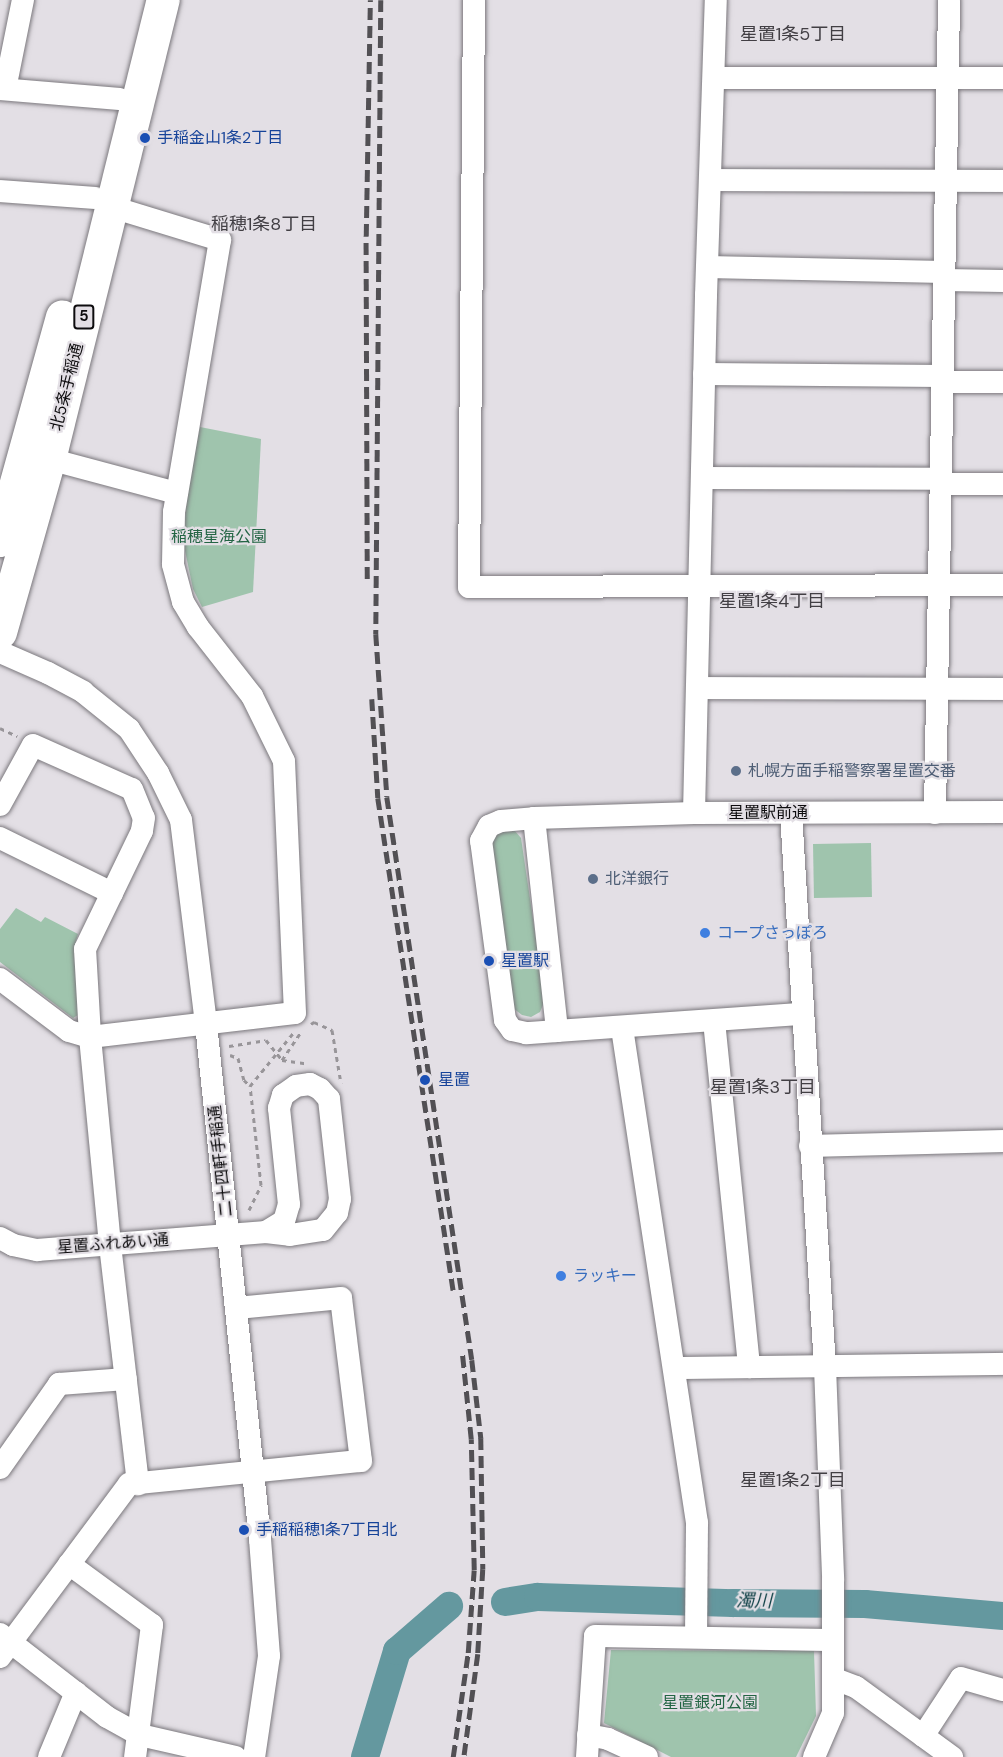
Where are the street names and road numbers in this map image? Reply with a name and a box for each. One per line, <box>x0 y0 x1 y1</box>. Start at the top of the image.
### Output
road number: 5 <box>72 305 96 329</box>
street label: 北5条手稲通 <box>47 341 87 433</box>
street label: 星置駅前通 <box>728 803 808 823</box>
street label: 二十四軒手稲通 <box>206 1104 236 1218</box>
street label: 星置ふれあい通 <box>56 1231 170 1257</box>

